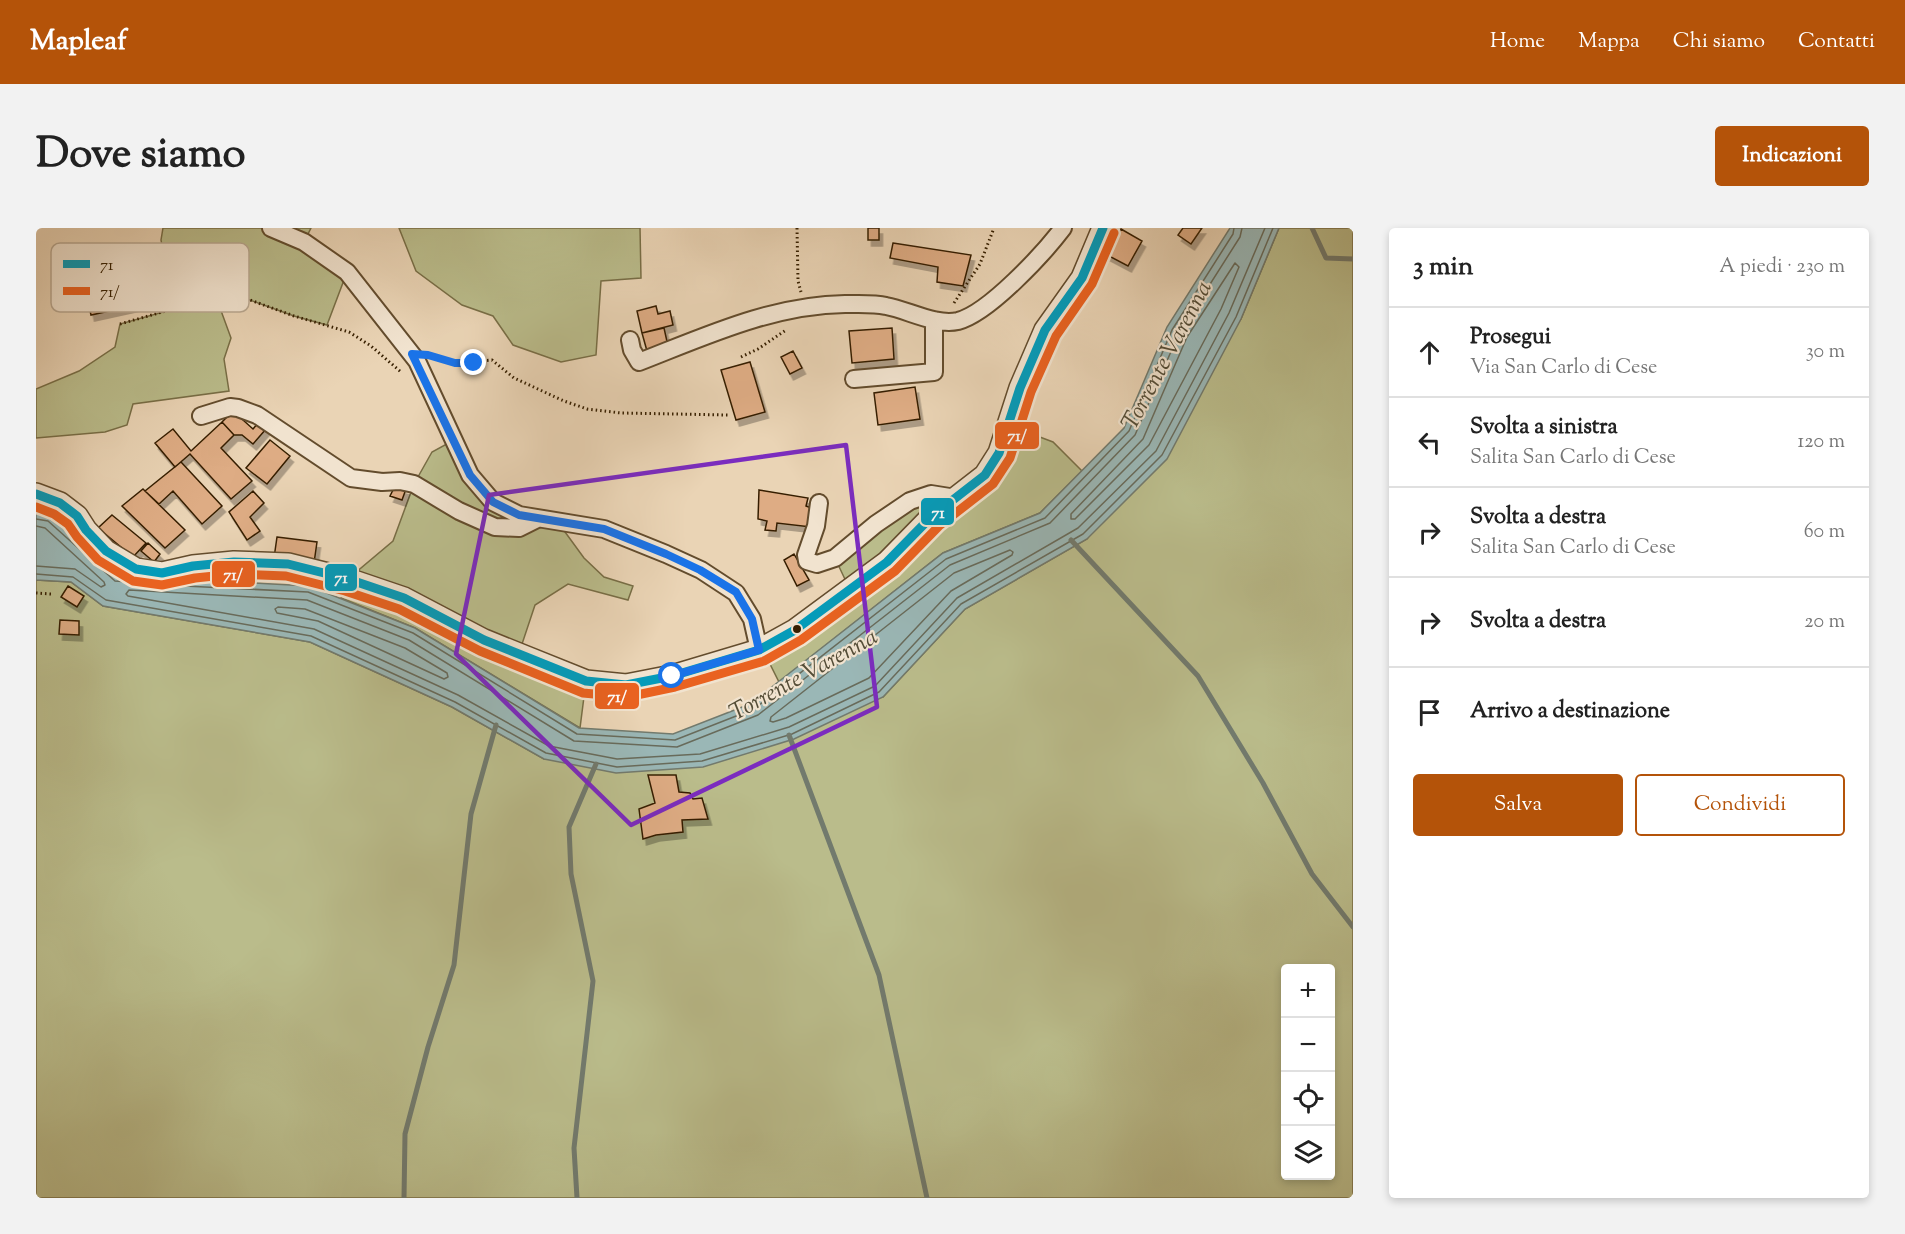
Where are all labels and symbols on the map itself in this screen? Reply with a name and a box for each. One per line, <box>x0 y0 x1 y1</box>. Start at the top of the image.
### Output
legend <box>51 243 249 312</box>
text: 71 <box>100 255 114 278</box>
water label: Torrente Varenna <box>1114 275 1222 437</box>
text: 71/ <box>100 282 120 305</box>
route end <box>460 349 486 375</box>
line badge: 71/ <box>994 421 1040 450</box>
text: 71/ <box>1007 426 1027 449</box>
line badge: 71 <box>920 497 955 526</box>
text: 71 <box>931 503 945 526</box>
line badge: 71/ <box>211 560 256 588</box>
line badge: 71 <box>324 563 358 592</box>
text: 71/ <box>223 565 243 588</box>
text: 71 <box>334 568 348 591</box>
water label: Torrente Varenna <box>724 621 884 731</box>
unlabelled marker <box>791 623 803 635</box>
route start <box>658 662 684 688</box>
line badge: 71/ <box>594 682 640 710</box>
text: 71/ <box>607 687 627 710</box>

